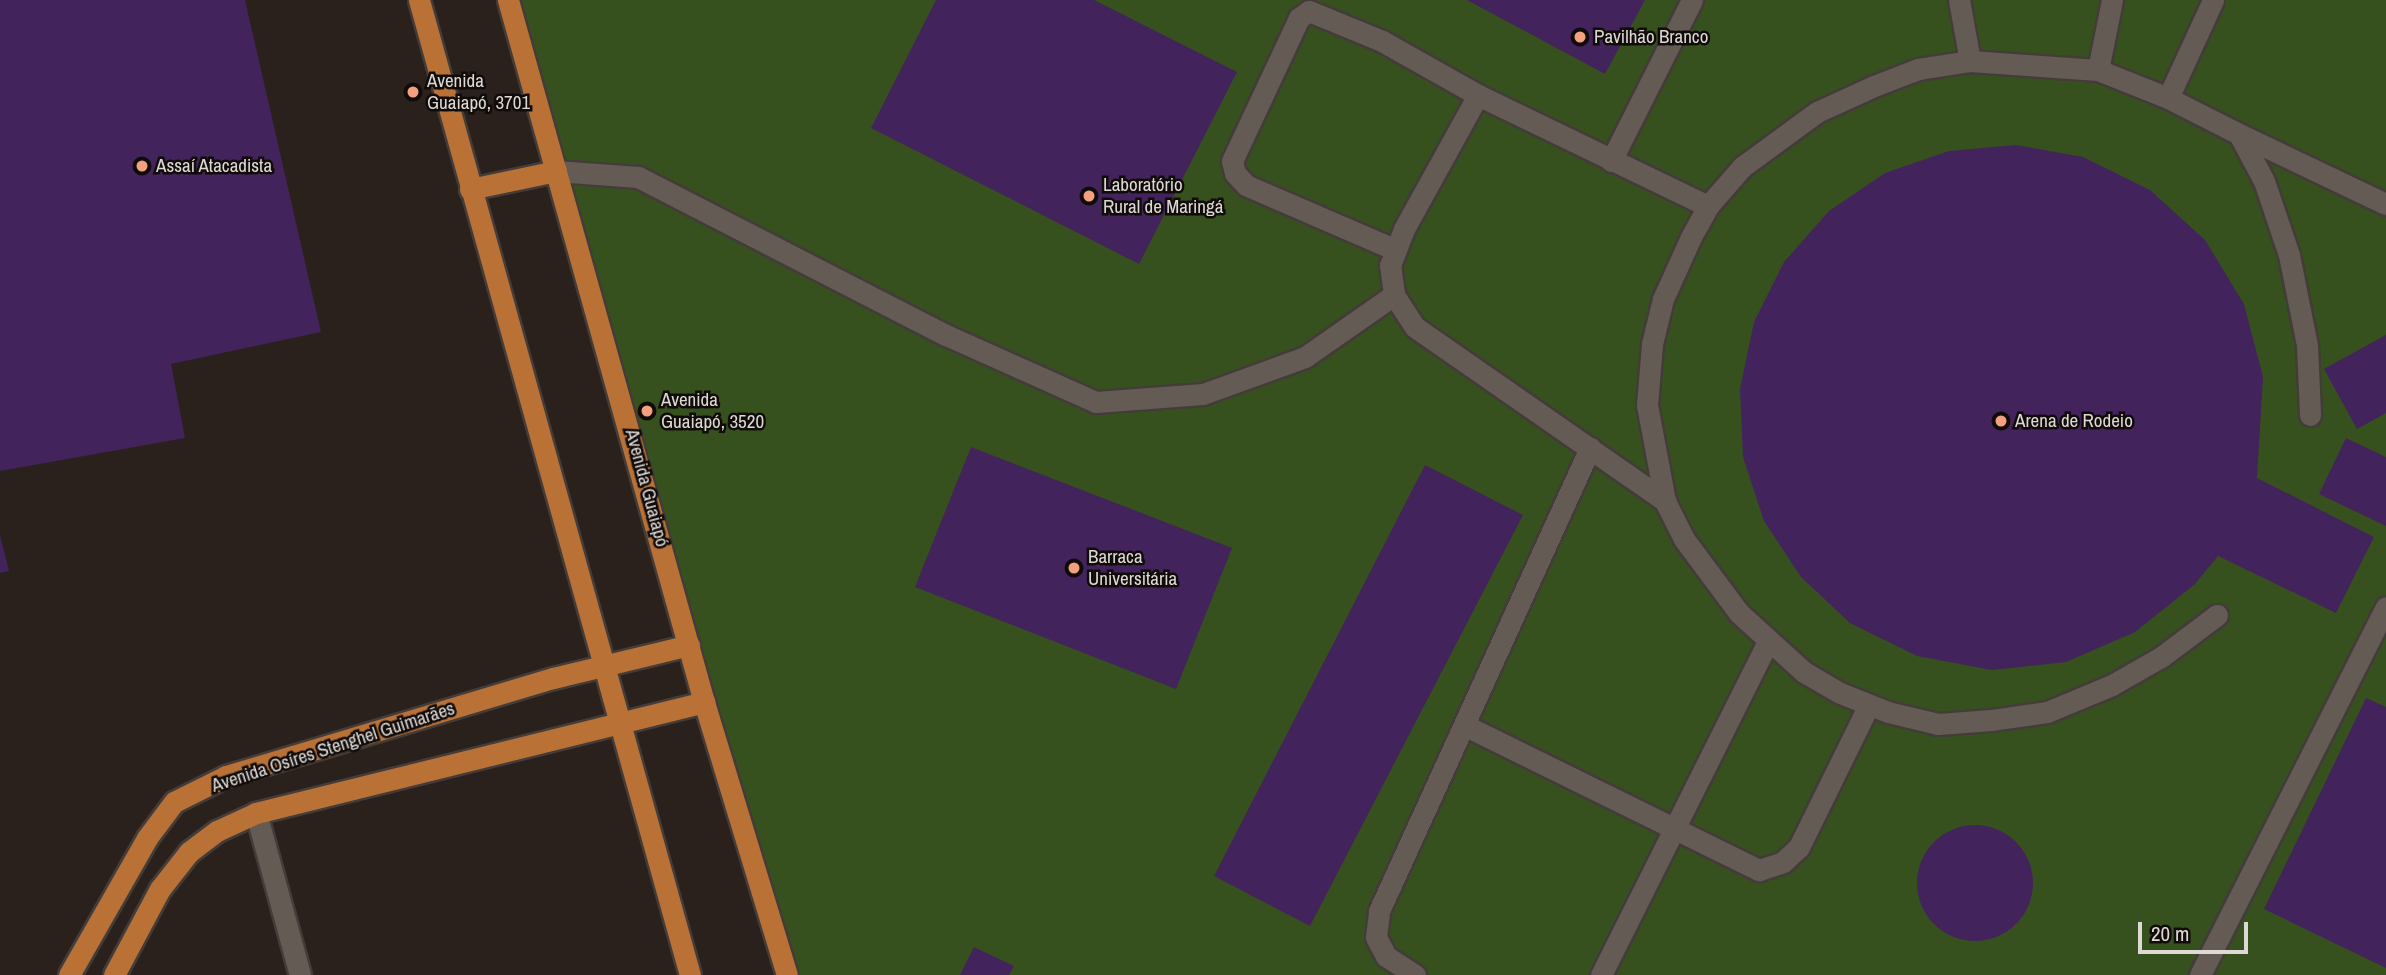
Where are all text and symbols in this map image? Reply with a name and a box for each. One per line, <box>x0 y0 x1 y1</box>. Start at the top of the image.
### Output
place label: Pavilhão Branco <box>1594 26 1708 48</box>
marker: Pavilhão Branco <box>1572 29 1588 45</box>
place label: Avenida Guaiapó, 3701 <box>427 70 530 114</box>
marker: Avenida Guaiapó, 3701 <box>405 84 421 100</box>
place label: Assaí Atacadista <box>156 155 273 177</box>
marker: Assaí Atacadista <box>134 158 150 174</box>
place label: Laboratório Rural de Maringá <box>1103 174 1223 218</box>
marker: Laboratório Rural de Maringá <box>1081 188 1097 204</box>
place label: Avenida Guaiapó, 3520 <box>661 389 764 433</box>
marker: Avenida Guaiapó, 3520 <box>639 403 655 419</box>
place label: Arena de Rodeio <box>2015 410 2133 432</box>
marker: Arena de Rodeio <box>1993 413 2009 429</box>
street label: Avenida Guaiapó <box>620 427 674 549</box>
place label: Barraca Universitária <box>1088 546 1177 590</box>
marker: Barraca Universitária <box>1066 560 1082 576</box>
street label: Avenida Osíres Stenghel Guimarães <box>209 697 457 797</box>
scale bar <box>2141 908 2251 952</box>
text: 20 m <box>2151 919 2189 948</box>

